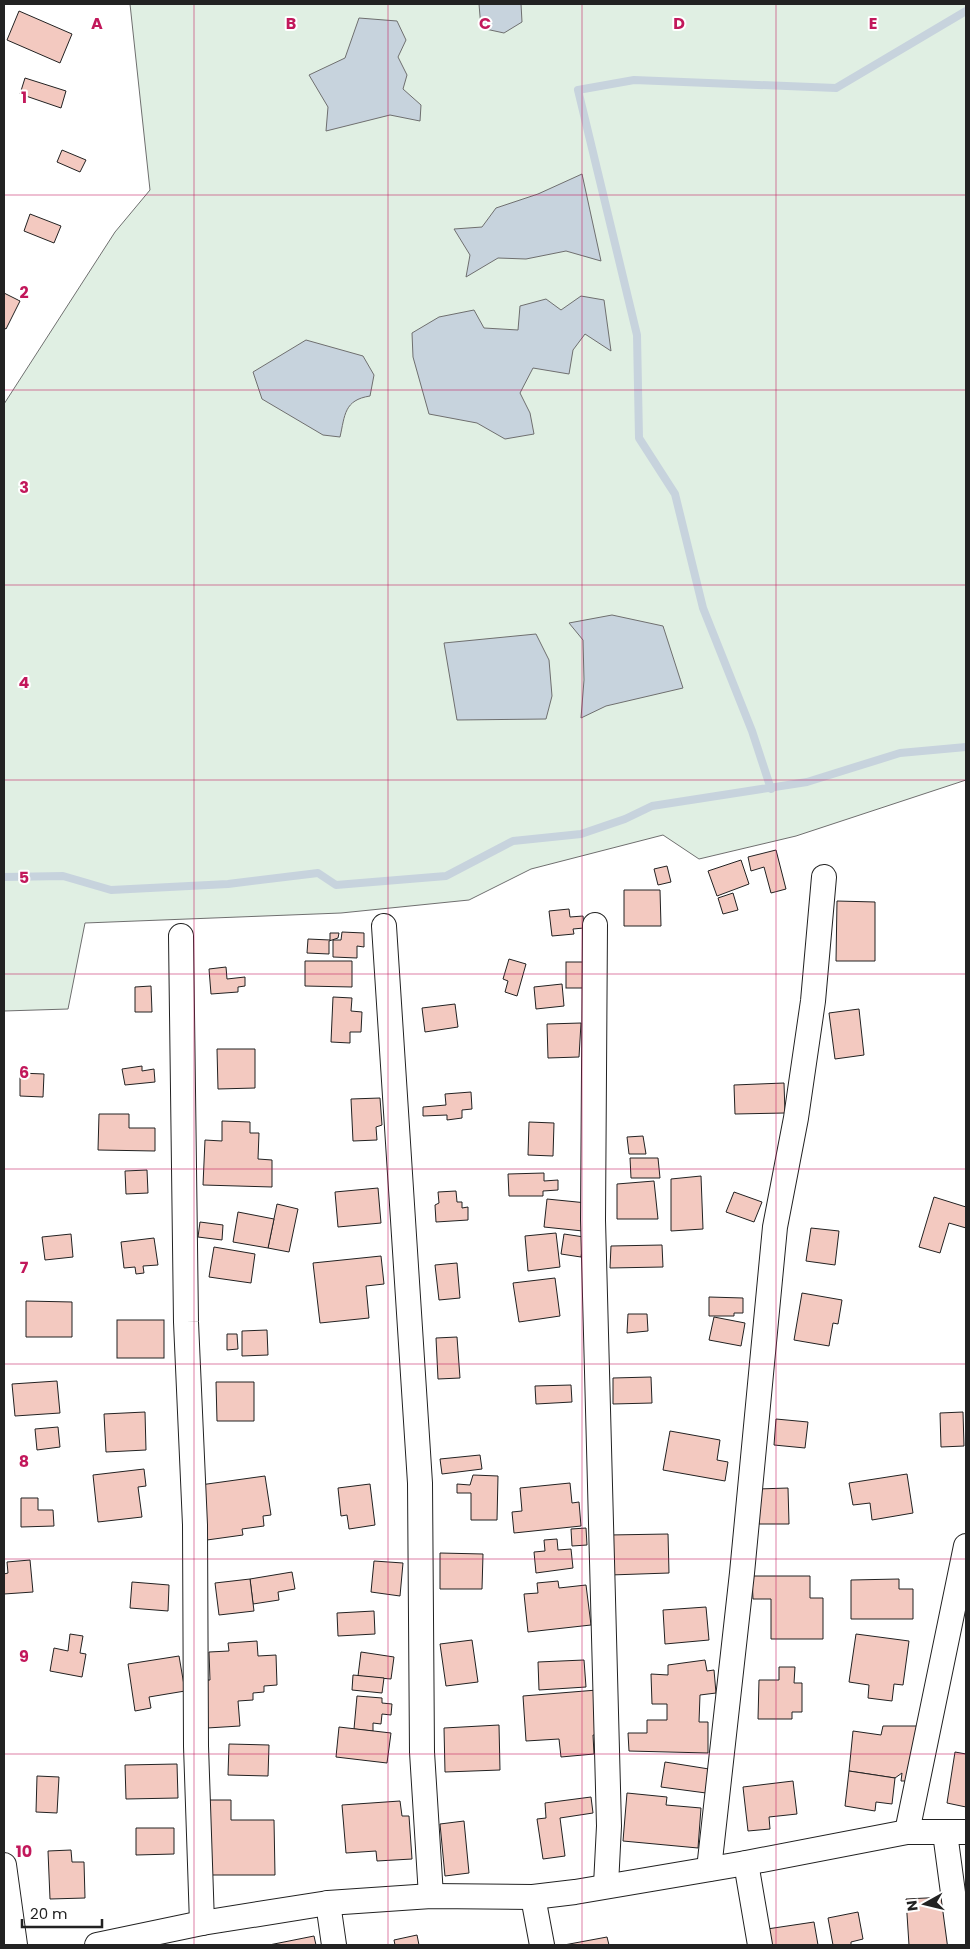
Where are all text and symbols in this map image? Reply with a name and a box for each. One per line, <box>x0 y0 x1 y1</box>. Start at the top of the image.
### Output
text: A <box>91 12 103 35</box>
text: B <box>286 12 296 35</box>
text: C <box>479 12 491 35</box>
text: D <box>673 12 685 35</box>
text: E <box>869 12 877 35</box>
text: 1 <box>21 86 27 109</box>
text: 2 <box>19 281 29 304</box>
text: 3 <box>19 476 29 499</box>
text: 4 <box>19 671 30 694</box>
text: 5 <box>19 866 29 889</box>
text: 6 <box>19 1061 29 1084</box>
text: 7 <box>20 1256 29 1279</box>
text: 8 <box>19 1450 29 1473</box>
text: 9 <box>19 1645 29 1668</box>
text: 10 <box>16 1840 32 1863</box>
north arrow <box>900 1879 950 1929</box>
scale bar <box>22 1896 102 1928</box>
text: N <box>901 1899 923 1912</box>
text: 20 m <box>30 1903 68 1924</box>

